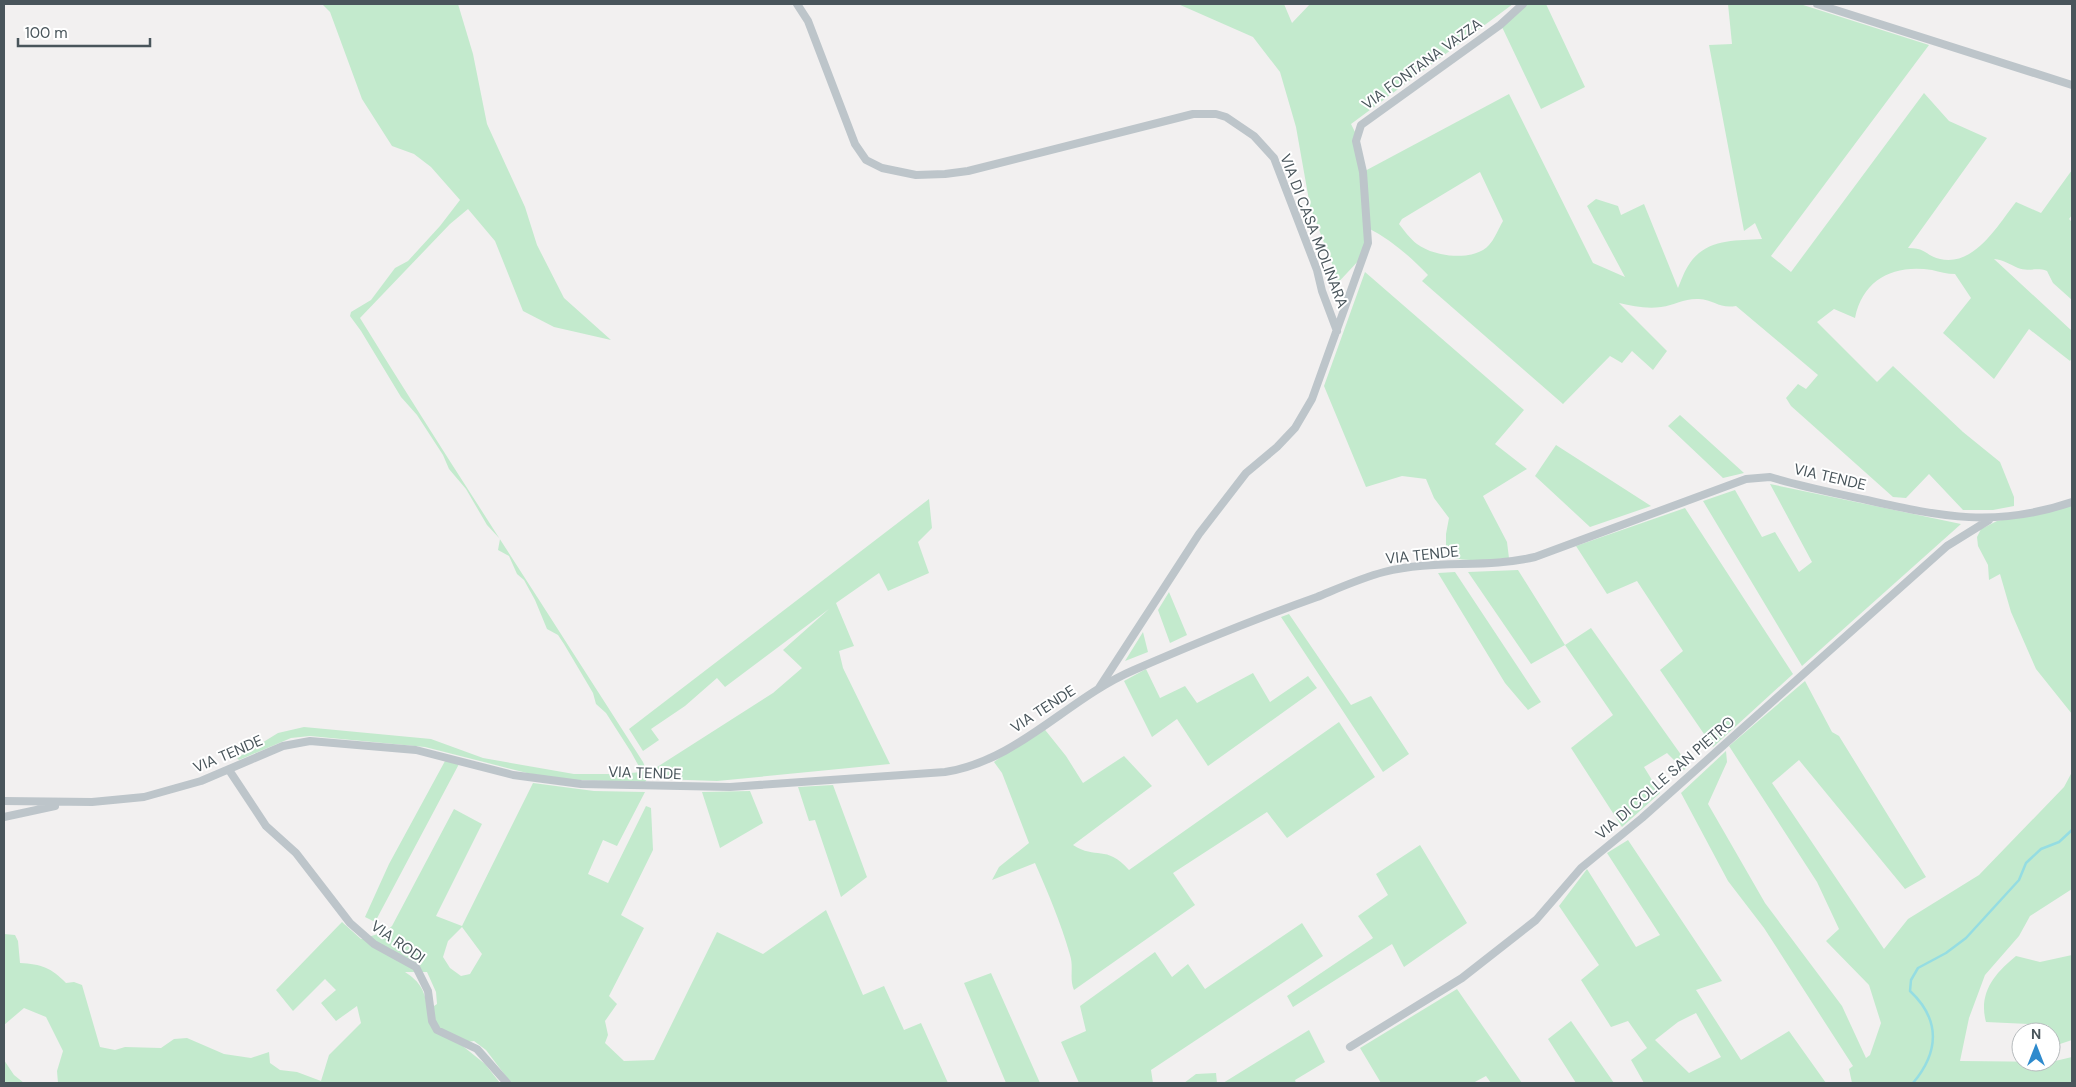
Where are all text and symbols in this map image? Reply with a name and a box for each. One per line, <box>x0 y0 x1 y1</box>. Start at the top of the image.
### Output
street label: VIA FONTANA VAZZA <box>1358 14 1486 114</box>
scale bar <box>18 15 150 47</box>
text: 100 m <box>25 23 68 43</box>
street label: VIA DI CASA MOLINARA <box>1275 151 1353 311</box>
street label: VIA TENDE <box>1792 459 1868 495</box>
street label: VIA TENDE <box>1384 541 1460 569</box>
street label: VIA TENDE <box>1007 681 1079 737</box>
street label: VIA DI COLLE SAN PIETRO <box>1591 712 1739 844</box>
street label: VIA TENDE <box>190 730 266 778</box>
street label: VIA TENDE <box>608 762 682 784</box>
street label: VIA RODI <box>367 916 429 968</box>
north arrow <box>2011 1022 2061 1072</box>
text: N <box>2031 1025 2041 1043</box>

